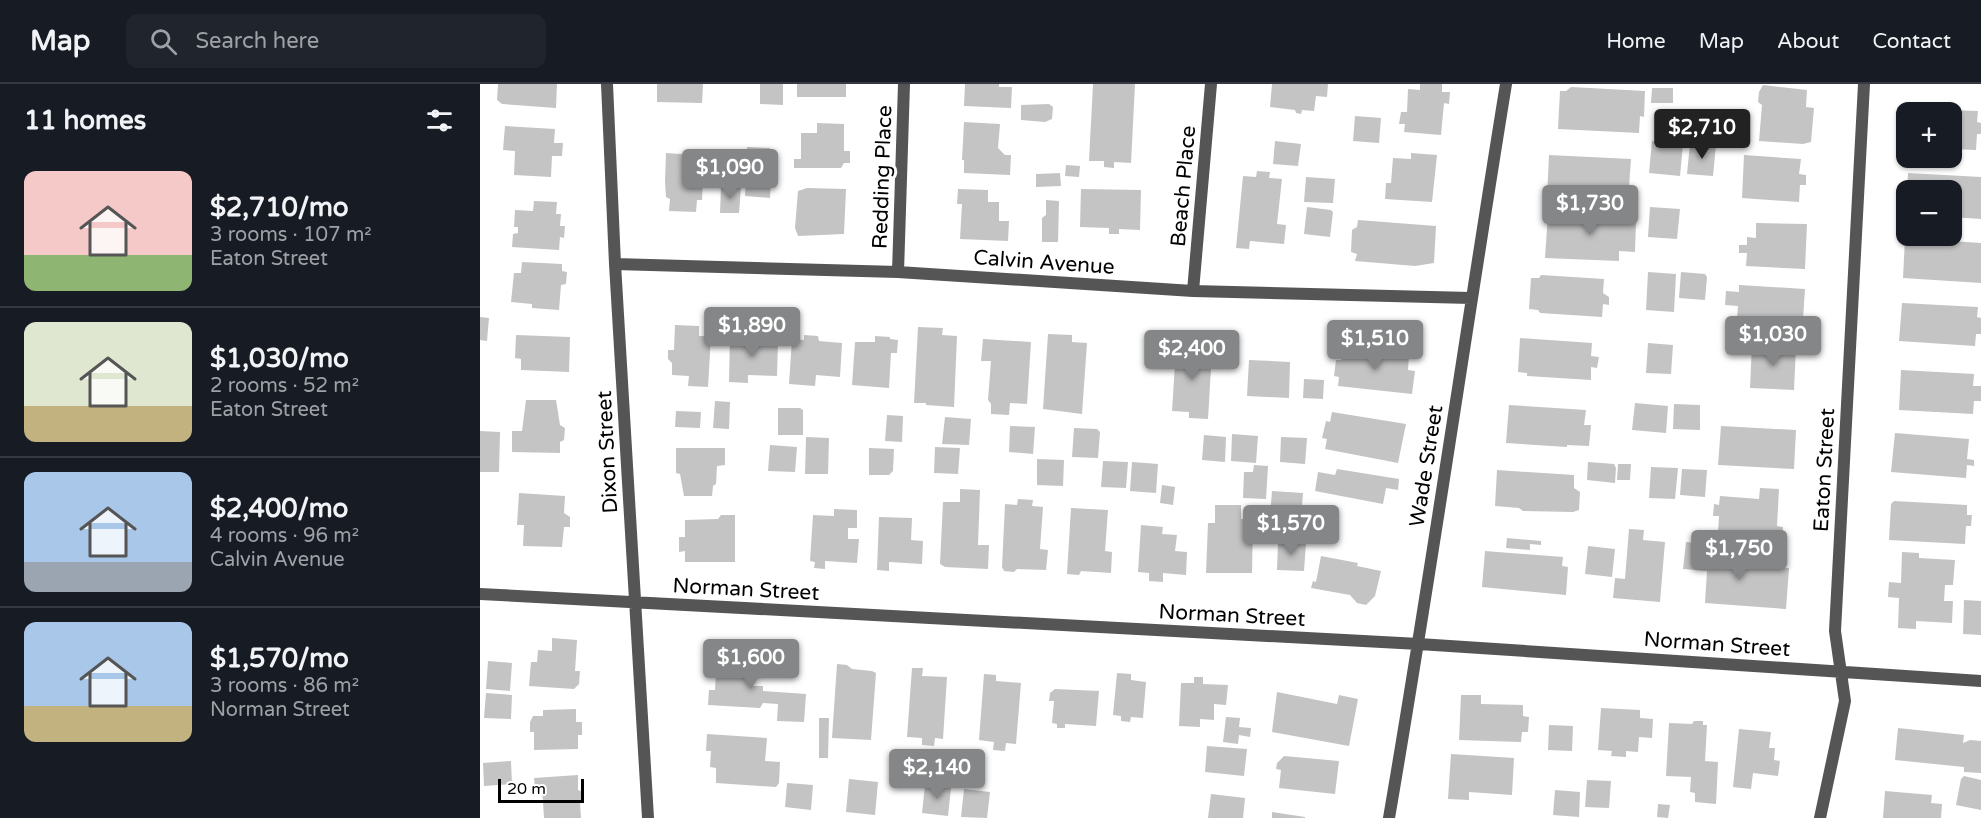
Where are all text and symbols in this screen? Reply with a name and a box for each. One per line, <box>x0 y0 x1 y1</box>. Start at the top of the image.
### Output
search box <box>126 14 546 68</box>
text: Map <box>30 24 90 58</box>
icon: search <box>147 25 180 58</box>
text: Search here <box>195 28 319 54</box>
text: Home <box>1606 29 1666 54</box>
text: Map <box>1699 29 1744 54</box>
text: About <box>1777 29 1839 54</box>
text: Contact <box>1872 29 1951 54</box>
map controls <box>1896 102 1962 246</box>
button: + <box>1896 102 1962 168</box>
icon: filters <box>423 104 456 137</box>
street label: Redding Place <box>867 104 898 249</box>
text: 11 homes <box>24 105 146 136</box>
pin: $2,710 <box>1653 109 1751 160</box>
text: $2,710 <box>1668 116 1736 140</box>
street label: Beach Place <box>1166 124 1201 248</box>
pin: $1,090 <box>681 149 779 200</box>
text: $1,090 <box>696 156 764 180</box>
button: − <box>1896 180 1962 246</box>
pin: $1,730 <box>1541 185 1639 236</box>
text: $2,710/mo <box>210 192 349 223</box>
text: $1,730 <box>1556 192 1624 216</box>
icon: home <box>72 195 144 267</box>
text: 3 rooms · 107 m² <box>210 223 372 247</box>
street label: Calvin Avenue <box>973 245 1115 280</box>
text: Eaton Street <box>210 247 328 271</box>
pin: $1,890 <box>703 307 801 358</box>
text: $1,890 <box>718 314 786 338</box>
pin: $1,030 <box>1724 316 1822 367</box>
pin: $1,510 <box>1326 320 1424 371</box>
text: $1,030 <box>1739 323 1807 347</box>
text: $1,510 <box>1341 327 1409 351</box>
pin: $2,400 <box>1143 330 1241 381</box>
text: $2,400 <box>1158 337 1226 361</box>
text: $1,030/mo <box>210 343 349 374</box>
icon: home <box>72 346 144 418</box>
text: 2 rooms · 52 m² <box>210 374 359 398</box>
street label: Dixon Street <box>592 390 623 514</box>
text: Eaton Street <box>210 398 328 422</box>
street label: Wade Street <box>1405 403 1448 529</box>
street label: Eaton Street <box>1809 408 1840 532</box>
text: $2,400/mo <box>210 493 348 524</box>
icon: home <box>72 496 144 568</box>
pin: $1,570 <box>1242 505 1340 556</box>
text: $1,570 <box>1257 512 1325 536</box>
text: 4 rooms · 96 m² <box>210 524 359 548</box>
pin: $1,750 <box>1690 530 1788 581</box>
text: $1,750 <box>1705 537 1773 561</box>
text: Calvin Avenue <box>210 548 345 572</box>
street label: Norman Street <box>672 573 820 606</box>
street label: Norman Street <box>1158 599 1306 632</box>
street label: Norman Street <box>1643 627 1791 662</box>
pin: $1,600 <box>702 639 800 690</box>
text: $1,570/mo <box>210 643 349 674</box>
icon: home <box>72 646 144 718</box>
text: $1,600 <box>717 646 785 670</box>
text: 3 rooms · 86 m² <box>210 674 359 698</box>
text: Norman Street <box>210 698 350 722</box>
pin: $2,140 <box>888 749 986 800</box>
text: $2,140 <box>903 756 971 780</box>
scale bar <box>498 776 584 804</box>
text: 20 m <box>507 779 546 799</box>

